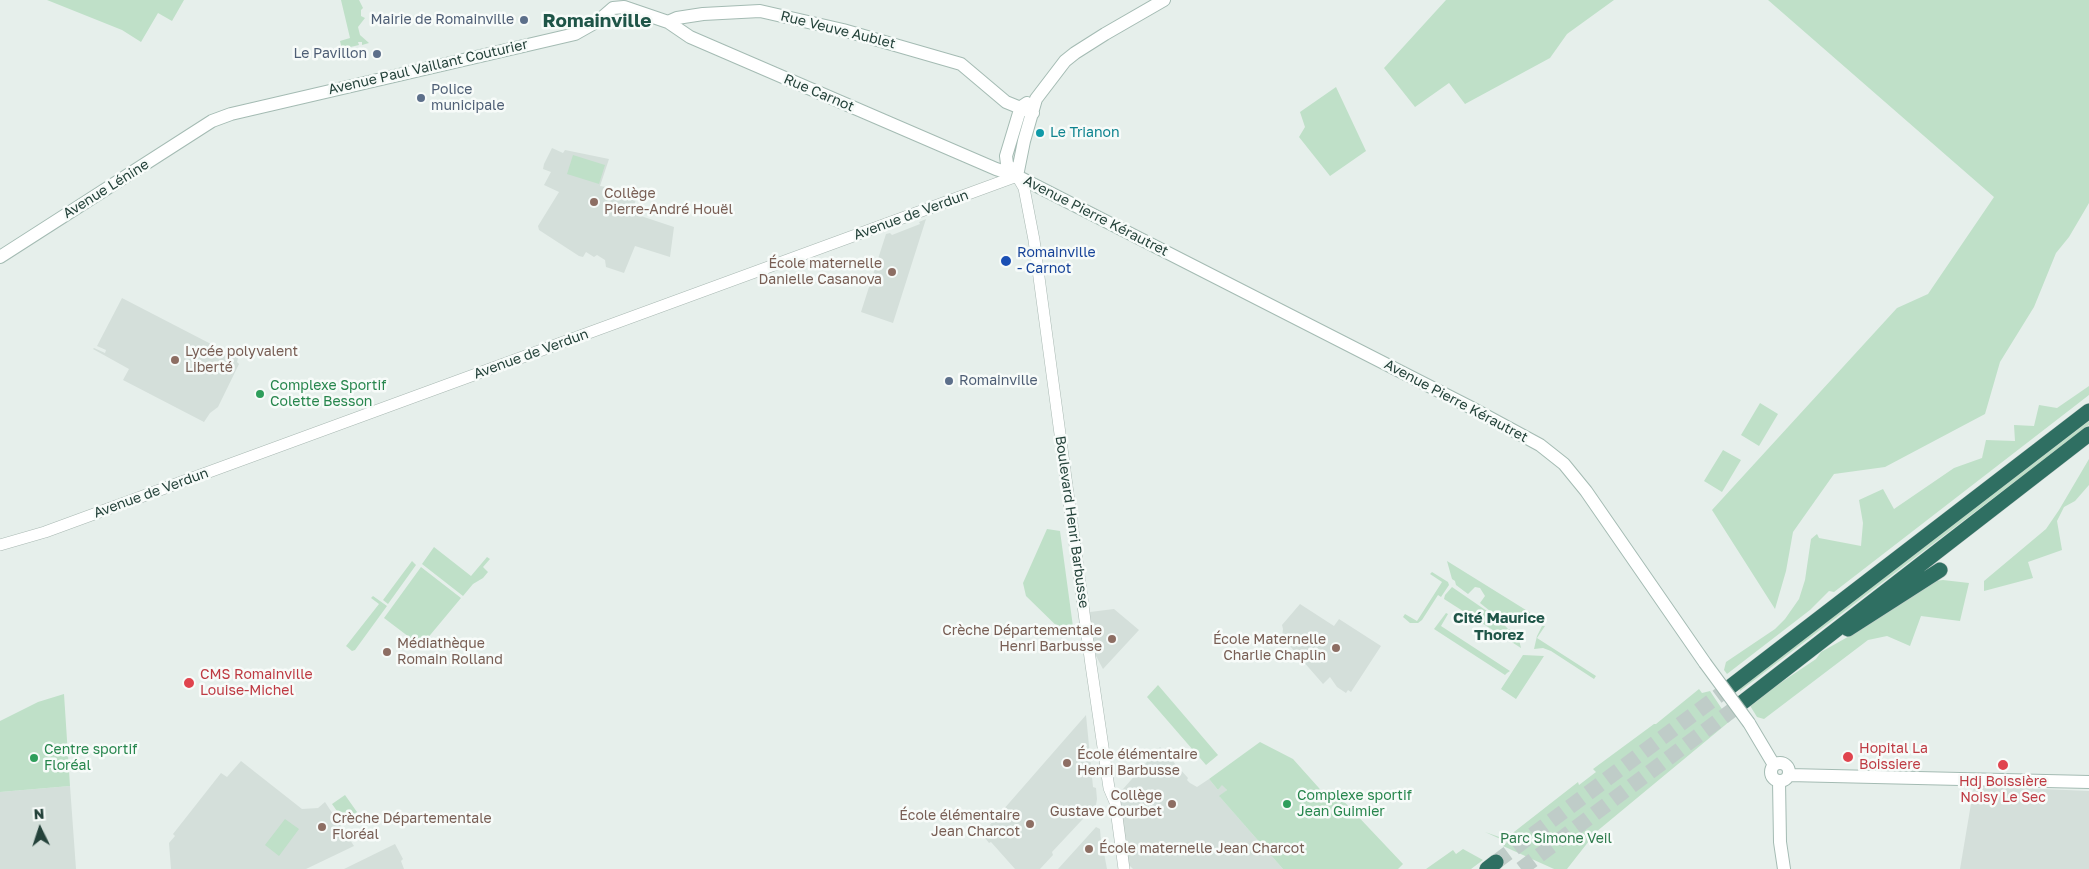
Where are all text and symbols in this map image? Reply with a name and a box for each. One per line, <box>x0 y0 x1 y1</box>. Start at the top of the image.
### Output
street label: Rue Veuve Aublet <box>779 8 897 52</box>
district label: Romainville <box>543 10 651 32</box>
place label: Mairie de Romainville <box>371 12 514 28</box>
marker: Mairie de Romainville <box>518 14 530 26</box>
street label: Avenue Paul Vaillant Couturier <box>327 36 529 98</box>
place label: Le Pavillon <box>293 46 367 62</box>
marker: Le Pavillon <box>371 48 383 60</box>
street label: Rue Carnot <box>781 71 857 115</box>
place label: Police municipale <box>431 82 505 114</box>
marker: Police municipale <box>415 92 427 104</box>
place label: Le Trianon <box>1050 125 1120 141</box>
marker: Le Trianon <box>1034 127 1046 139</box>
street label: Avenue Lénine <box>60 156 152 222</box>
street label: Avenue Pierre Kérautret <box>1021 172 1171 260</box>
place label: Collège Pierre-André Houël <box>604 186 733 218</box>
street label: Avenue de Verdun <box>851 186 971 244</box>
marker: Collège Pierre-André Houël <box>588 196 600 208</box>
place label: Romainville - Carnot <box>1017 245 1096 278</box>
marker: Romainville - Carnot <box>999 254 1013 268</box>
place label: École maternelle Danielle Casanova <box>759 256 882 288</box>
marker: École maternelle Danielle Casanova <box>886 266 898 278</box>
street label: Avenue de Verdun <box>471 325 591 383</box>
place label: Lycée polyvalent Liberté <box>185 344 298 377</box>
marker: Lycée polyvalent Liberté <box>169 354 181 366</box>
street label: Avenue Pierre Kérautret <box>1381 356 1531 446</box>
place label: Romainville <box>959 373 1038 389</box>
marker: Romainville <box>943 375 955 387</box>
place label: Complexe Sportif Colette Besson <box>270 378 386 411</box>
marker: Complexe Sportif Colette Besson <box>254 388 266 400</box>
street label: Boulevard Henri Barbusse <box>1052 435 1092 609</box>
street label: Avenue de Verdun <box>91 464 211 522</box>
district label: Cité Maurice Thorez <box>1453 609 1545 644</box>
place label: Crèche Départementale Henri Barbusse <box>942 623 1102 656</box>
place label: École Maternelle Charlie Chaplin <box>1213 632 1326 664</box>
marker: Crèche Départementale Henri Barbusse <box>1106 633 1118 645</box>
place label: Médiathèque Romain Rolland <box>397 636 503 669</box>
marker: École Maternelle Charlie Chaplin <box>1330 642 1342 654</box>
marker: Médiathèque Romain Rolland <box>381 646 393 658</box>
place label: CMS Romainville Louise-Michel <box>200 667 313 700</box>
marker: CMS Romainville Louise-Michel <box>182 676 196 690</box>
place label: Hopital La Boissiere <box>1859 741 1928 774</box>
place label: Centre sportif Floréal <box>44 742 137 774</box>
place label: École élémentaire Henri Barbusse <box>1077 747 1198 780</box>
marker: Hopital La Boissiere <box>1841 750 1855 764</box>
marker: Centre sportif Floréal <box>28 752 40 764</box>
marker: École élémentaire Henri Barbusse <box>1061 757 1073 769</box>
marker: Hdj Boissière Noisy Le Sec <box>1996 758 2010 772</box>
place label: Hdj Boissière Noisy Le Sec <box>1959 774 2047 806</box>
place label: Collège Gustave Courbet <box>1050 788 1162 820</box>
place label: Complexe sportif Jean Guimier <box>1297 788 1412 820</box>
marker: Collège Gustave Courbet <box>1166 798 1178 810</box>
marker: Complexe sportif Jean Guimier <box>1281 798 1293 810</box>
north arrow <box>15 804 65 854</box>
text: N <box>33 805 45 822</box>
place label: École élémentaire Jean Charcot <box>899 808 1020 840</box>
place label: Crèche Départementale Floréal <box>332 811 492 844</box>
marker: École élémentaire Jean Charcot <box>1024 818 1036 830</box>
marker: Crèche Départementale Floréal <box>316 821 328 833</box>
park label: Parc Simone Veil <box>1500 831 1612 847</box>
place label: École maternelle Jean Charcot <box>1099 841 1305 857</box>
marker: École maternelle Jean Charcot <box>1083 843 1095 855</box>

